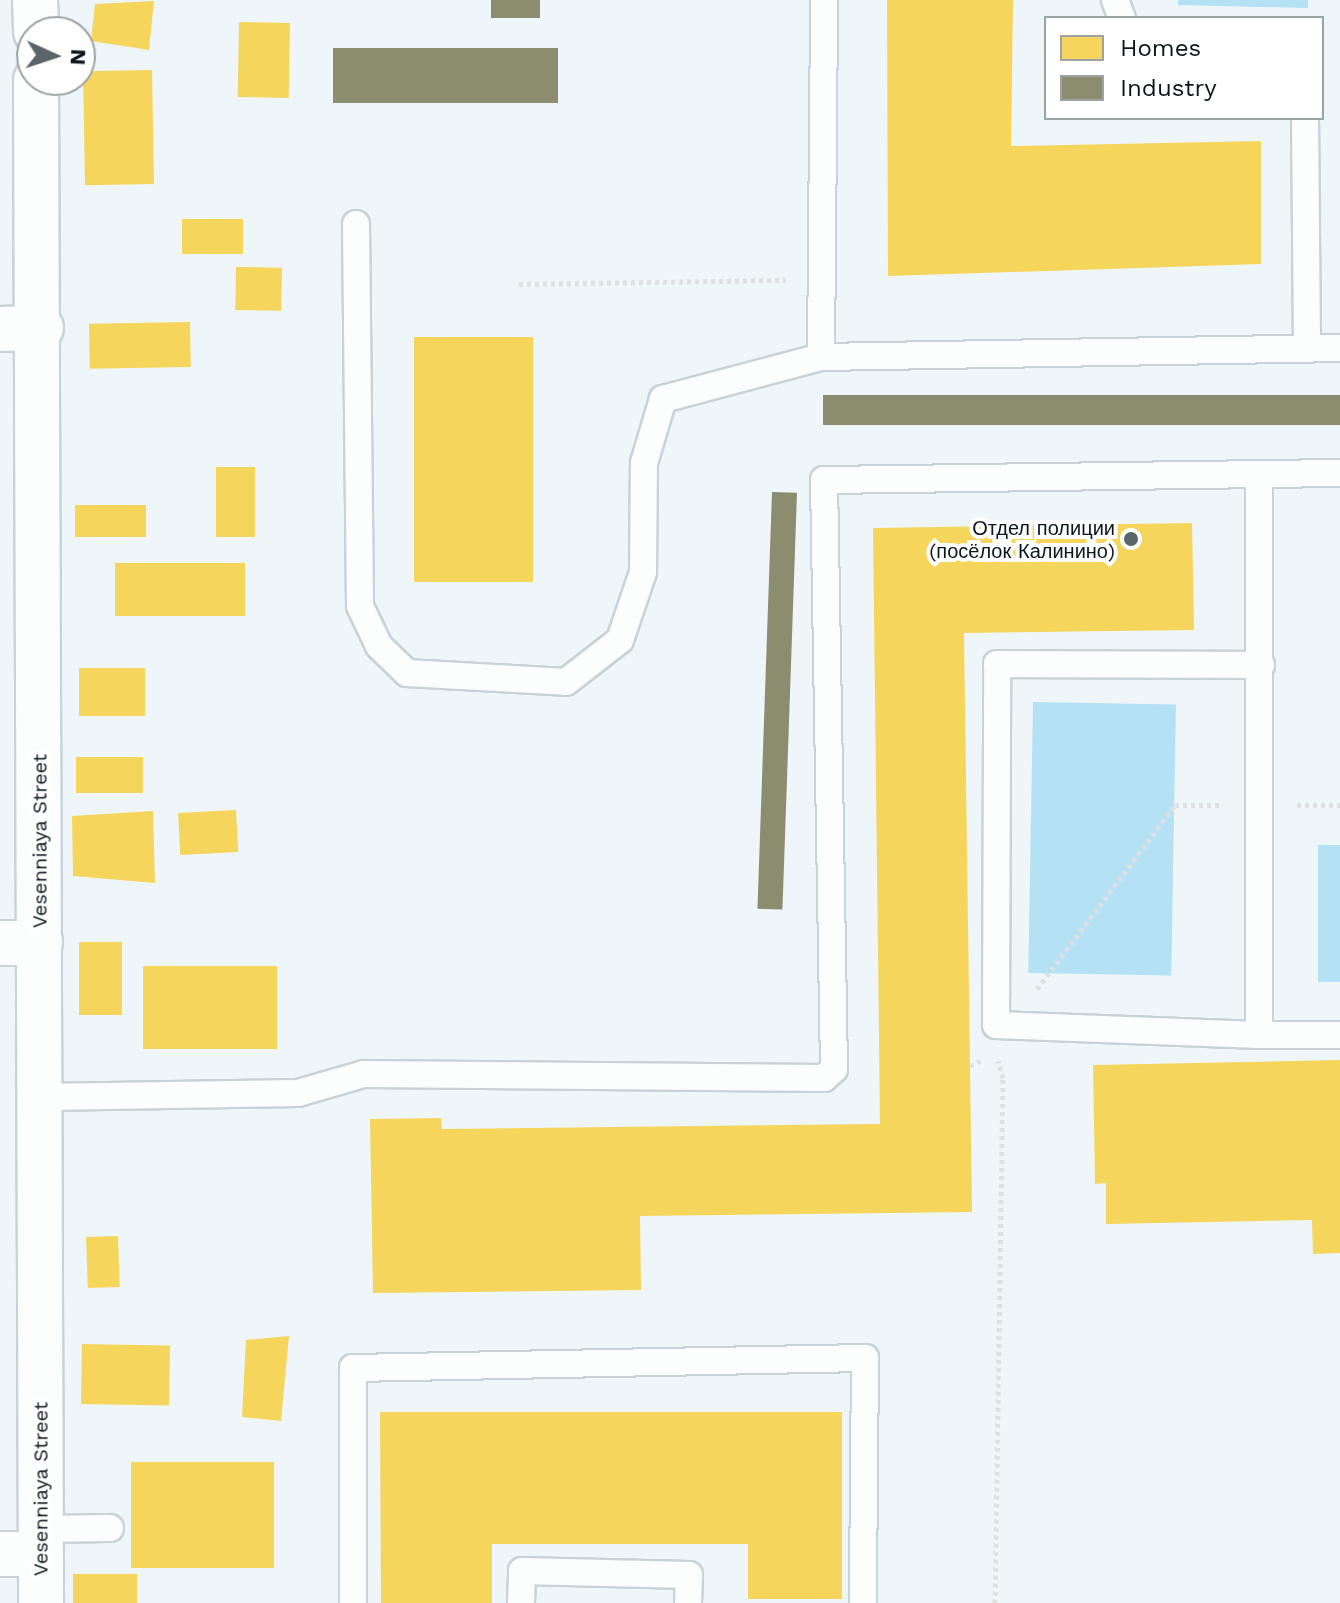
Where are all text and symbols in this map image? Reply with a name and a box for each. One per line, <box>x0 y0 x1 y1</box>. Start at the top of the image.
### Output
north arrow <box>16 16 96 96</box>
legend <box>1044 16 1324 120</box>
text: Homes <box>1120 34 1201 62</box>
text: N <box>66 48 91 66</box>
text: Industry <box>1120 74 1217 102</box>
place label: Отдел полиции (посёлок Калинино) <box>929 516 1115 563</box>
marker: Отдел полиции (посёлок Калинино) <box>1122 530 1140 548</box>
street label: Vesenniaya Street <box>28 754 52 928</box>
street label: Vesenniaya Street <box>29 1402 53 1576</box>

